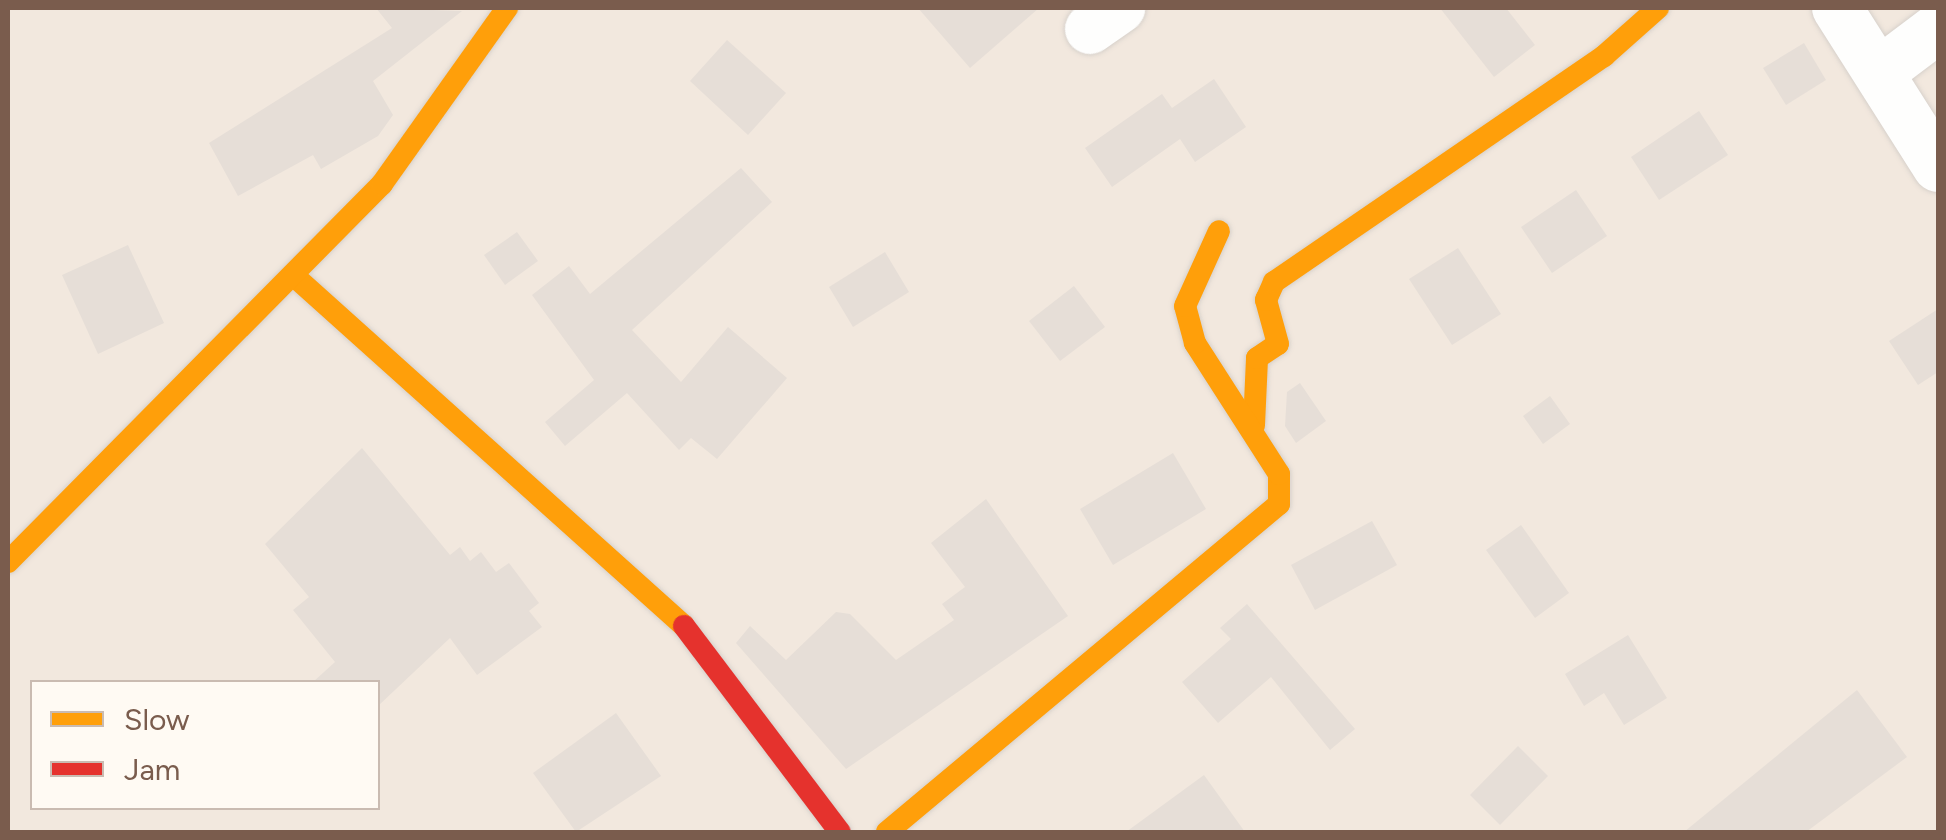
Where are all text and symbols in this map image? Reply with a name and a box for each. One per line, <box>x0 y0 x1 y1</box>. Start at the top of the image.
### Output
legend <box>30 680 380 810</box>
text: Slow <box>124 701 190 738</box>
text: Jam <box>124 751 180 788</box>

